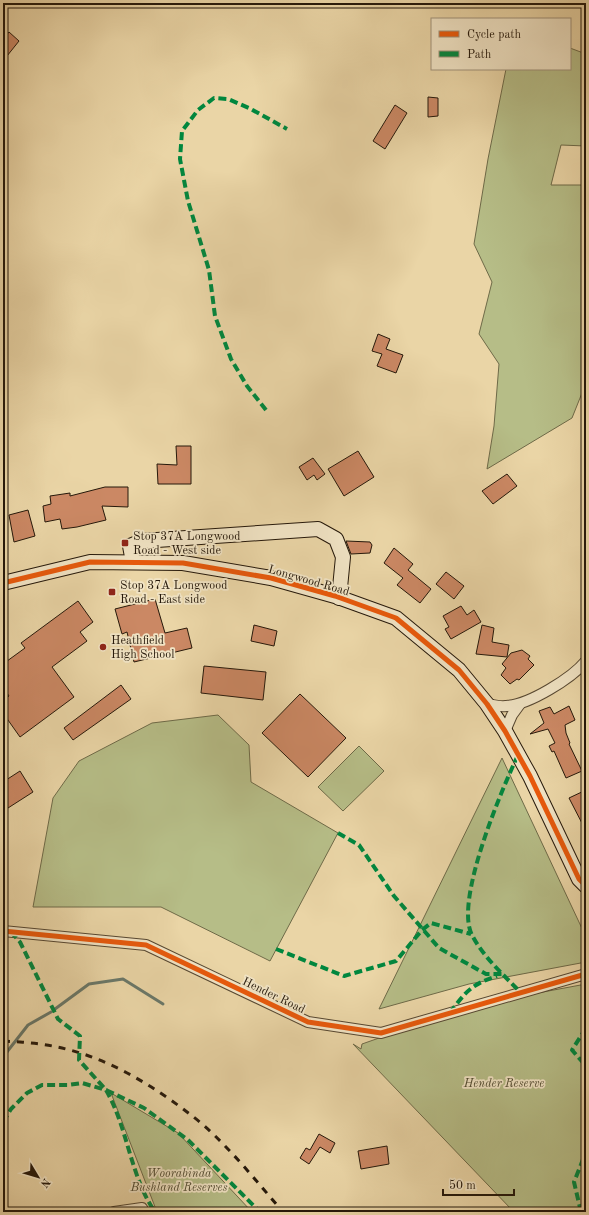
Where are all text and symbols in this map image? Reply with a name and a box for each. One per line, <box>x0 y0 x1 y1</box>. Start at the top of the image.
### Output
legend <box>431 18 571 70</box>
text: Cycle path <box>467 29 522 41</box>
text: Path <box>467 49 492 61</box>
place label: Stop 37A Longwood Road - West side <box>133 531 240 557</box>
marker: Stop 37A Longwood Road - West side <box>120 538 130 548</box>
street label: Longwood Road <box>267 564 351 598</box>
place label: Stop 37A Longwood Road - East side <box>120 580 227 606</box>
marker: Stop 37A Longwood Road - East side <box>107 587 117 597</box>
place label: Heathfield High School <box>111 635 174 661</box>
marker: Heathfield High School <box>98 642 108 652</box>
street label: Hender Road <box>240 976 307 1016</box>
park label: Hender Reserve <box>463 1078 544 1090</box>
north arrow <box>18 1157 58 1197</box>
park label: Woorabinda Bushland Reserves <box>129 1168 228 1194</box>
scale bar <box>443 1171 514 1197</box>
text: N <box>37 1176 52 1189</box>
text: 50 m <box>449 1179 476 1192</box>

